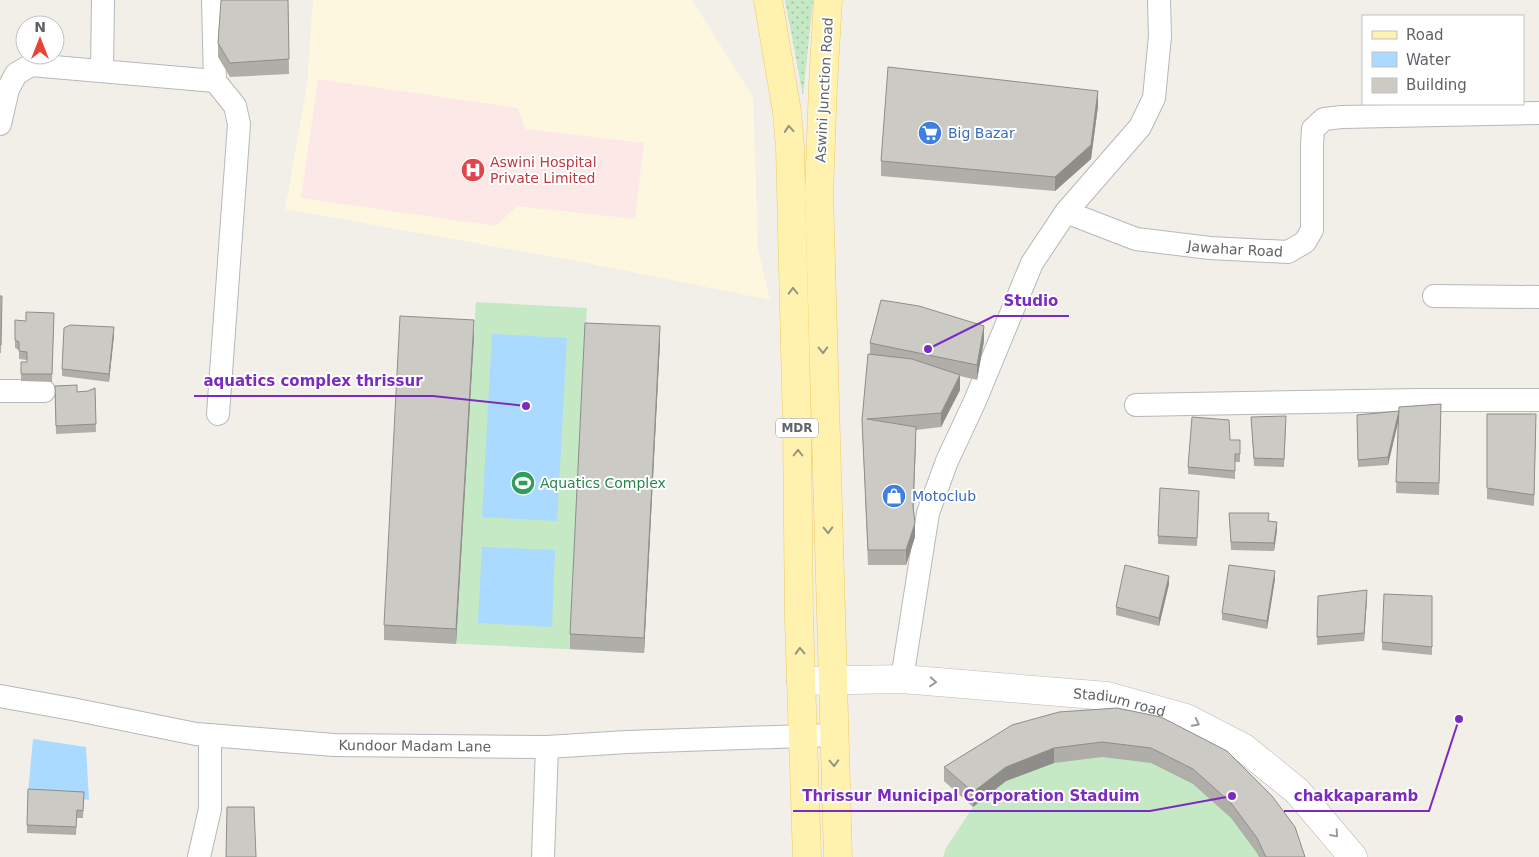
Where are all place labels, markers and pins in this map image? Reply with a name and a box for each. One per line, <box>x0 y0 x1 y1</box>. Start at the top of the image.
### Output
supermarket icon: Big Bazar <box>917 120 943 146</box>
place label: Big Bazar <box>948 125 1015 141</box>
place label: Aswini Hospital Private Limited <box>490 154 597 186</box>
hospital icon: Aswini Hospital Private Limited <box>460 157 486 183</box>
callout: Studio <box>994 286 1069 316</box>
callout: aquatics complex thrissur <box>194 366 433 396</box>
sports icon: Aquatics Complex <box>510 470 536 496</box>
place label: Aquatics Complex <box>540 475 666 491</box>
shop icon: Motoclub <box>881 483 907 509</box>
place label: Motoclub <box>912 488 976 504</box>
callout: Thrissur Municipal Corporation Staduim <box>793 781 1150 811</box>
callout: chakkaparamb <box>1284 781 1429 811</box>

